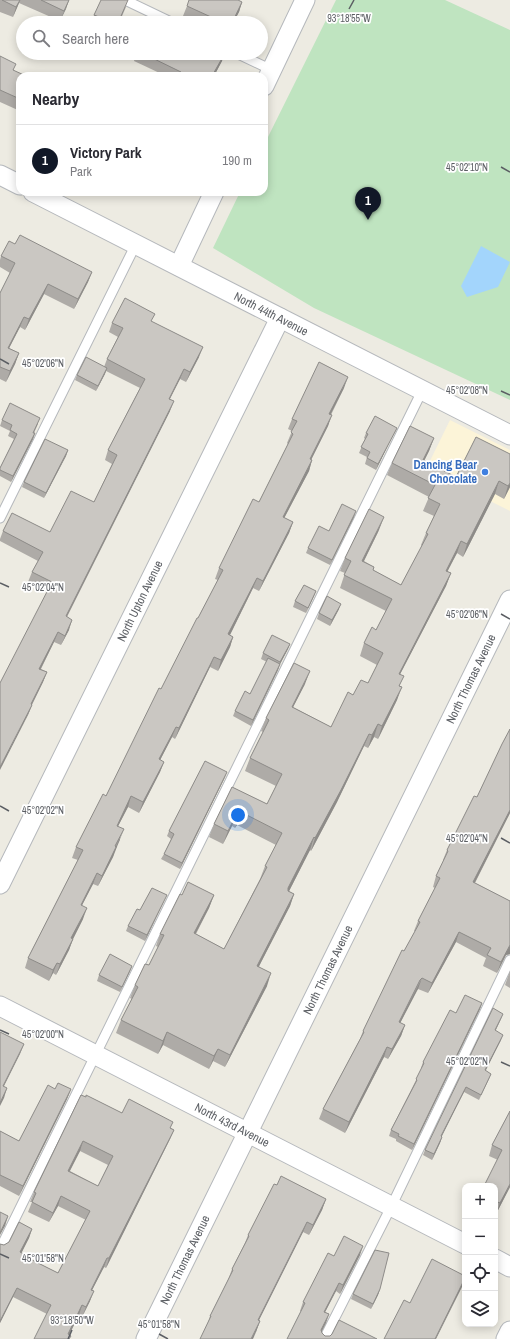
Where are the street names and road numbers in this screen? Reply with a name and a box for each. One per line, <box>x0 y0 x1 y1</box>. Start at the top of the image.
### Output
street label: North 44th Avenue <box>231 288 311 340</box>
street label: North Upton Avenue <box>113 558 167 644</box>
street label: North Thomas Avenue <box>442 632 500 726</box>
street label: North Thomas Avenue <box>299 923 357 1017</box>
street label: North 43rd Avenue <box>192 1099 272 1151</box>
street label: North Thomas Avenue <box>156 1213 214 1307</box>

